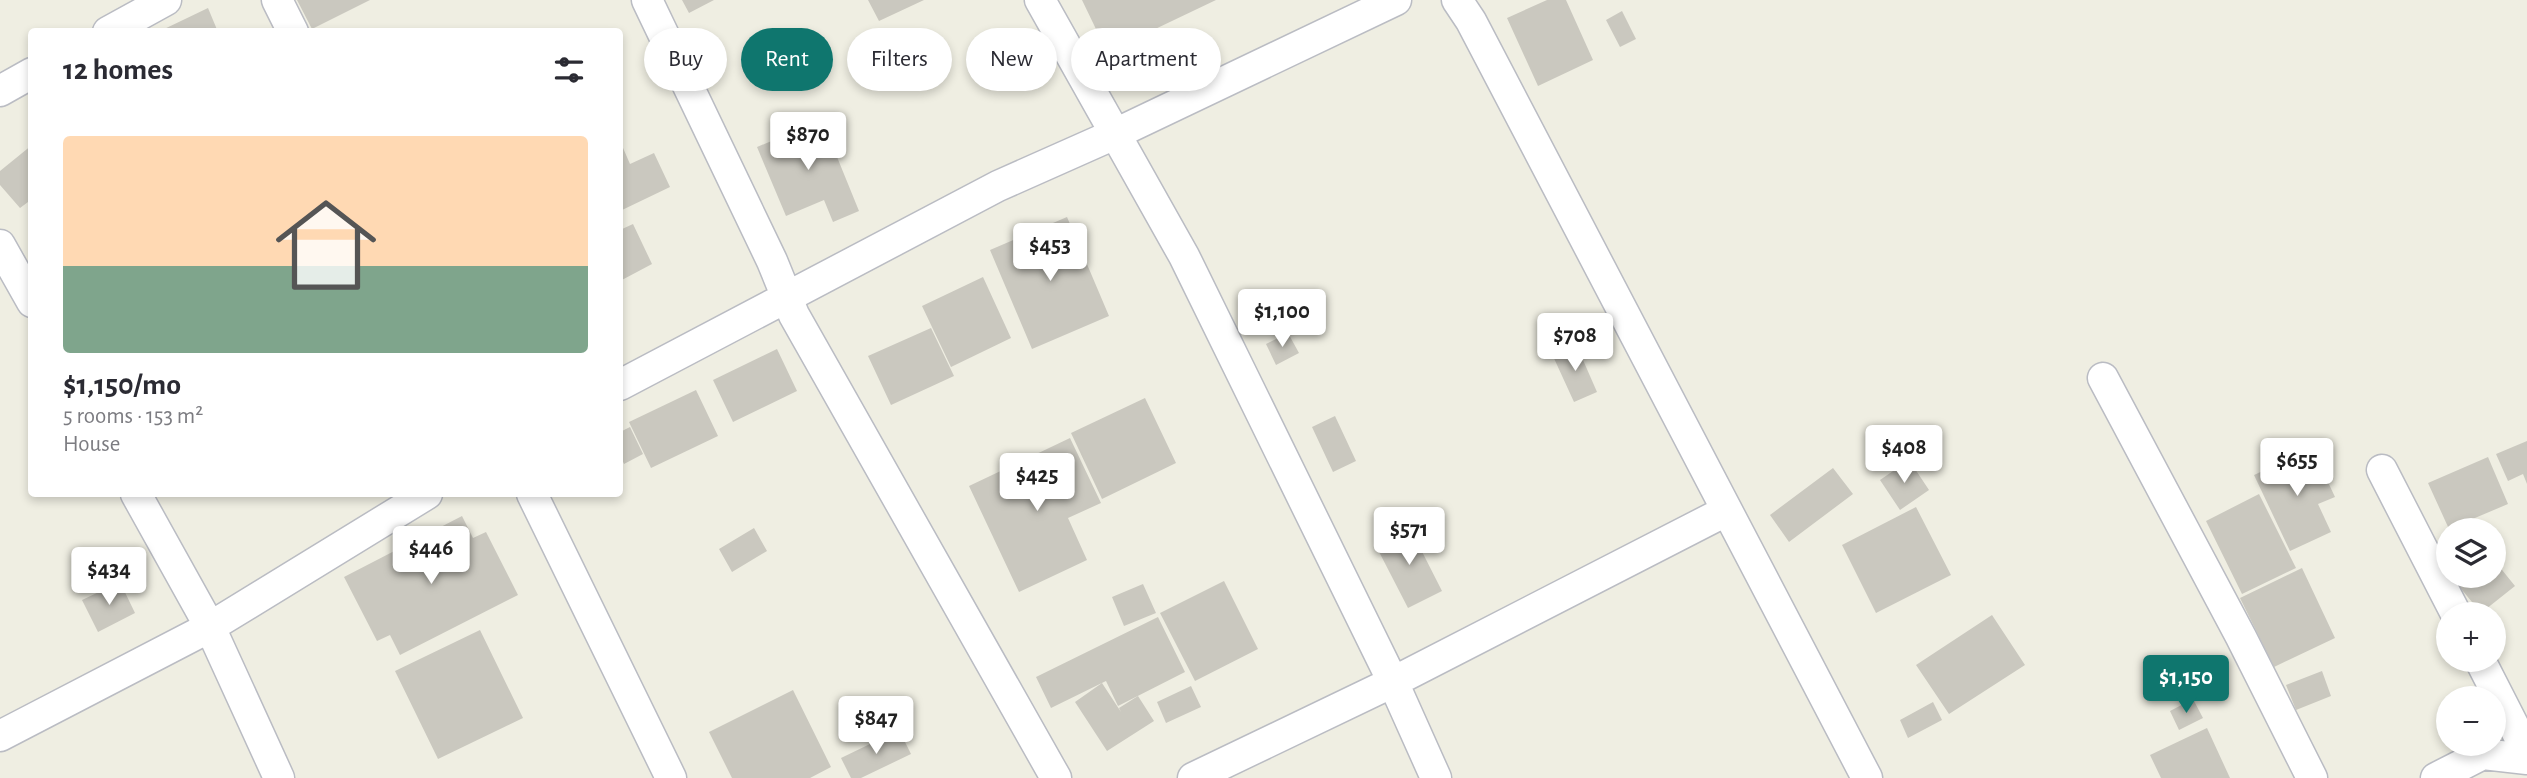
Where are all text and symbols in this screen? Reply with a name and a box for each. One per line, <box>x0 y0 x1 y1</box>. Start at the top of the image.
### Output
chip: Buy <box>644 28 727 91</box>
chip: Rent <box>741 28 833 91</box>
chip: Filters <box>847 28 952 91</box>
chip: New <box>966 28 1057 91</box>
chip: Apartment <box>1071 28 1221 91</box>
icon: filters <box>550 51 588 89</box>
text: 12 homes <box>63 55 173 85</box>
pin: $870 <box>767 113 849 172</box>
text: $870 <box>786 123 830 146</box>
icon: home <box>263 182 389 308</box>
pin: $453 <box>1009 224 1091 283</box>
text: $453 <box>1029 234 1071 257</box>
pin: $1,100 <box>1225 290 1339 349</box>
text: $1,100 <box>1254 300 1310 323</box>
pin: $708 <box>1534 314 1616 373</box>
text: $708 <box>1553 324 1597 347</box>
text: $1,150/mo <box>63 370 181 400</box>
text: 5 rooms · 153 m² <box>63 405 203 428</box>
pin: $408 <box>1863 426 1945 485</box>
text: House <box>63 433 120 456</box>
text: $408 <box>1881 436 1927 459</box>
pin: $655 <box>2256 438 2338 498</box>
text: $655 <box>2276 449 2318 472</box>
pin: $425 <box>996 454 1078 513</box>
text: $425 <box>1016 464 1058 487</box>
pin: $571 <box>1368 508 1450 567</box>
text: $571 <box>1390 518 1428 541</box>
map controls <box>2436 518 2506 756</box>
button: layers <box>2436 518 2506 588</box>
pin: $446 <box>390 526 472 586</box>
text: $446 <box>409 537 453 560</box>
pin: $434 <box>68 548 150 607</box>
text: $434 <box>87 558 131 581</box>
button: + <box>2436 602 2506 672</box>
pin: $1,150 <box>2129 656 2243 715</box>
text: $1,150 <box>2159 666 2213 689</box>
button: − <box>2436 686 2506 756</box>
pin: $847 <box>835 696 917 756</box>
text: $847 <box>854 707 898 730</box>

